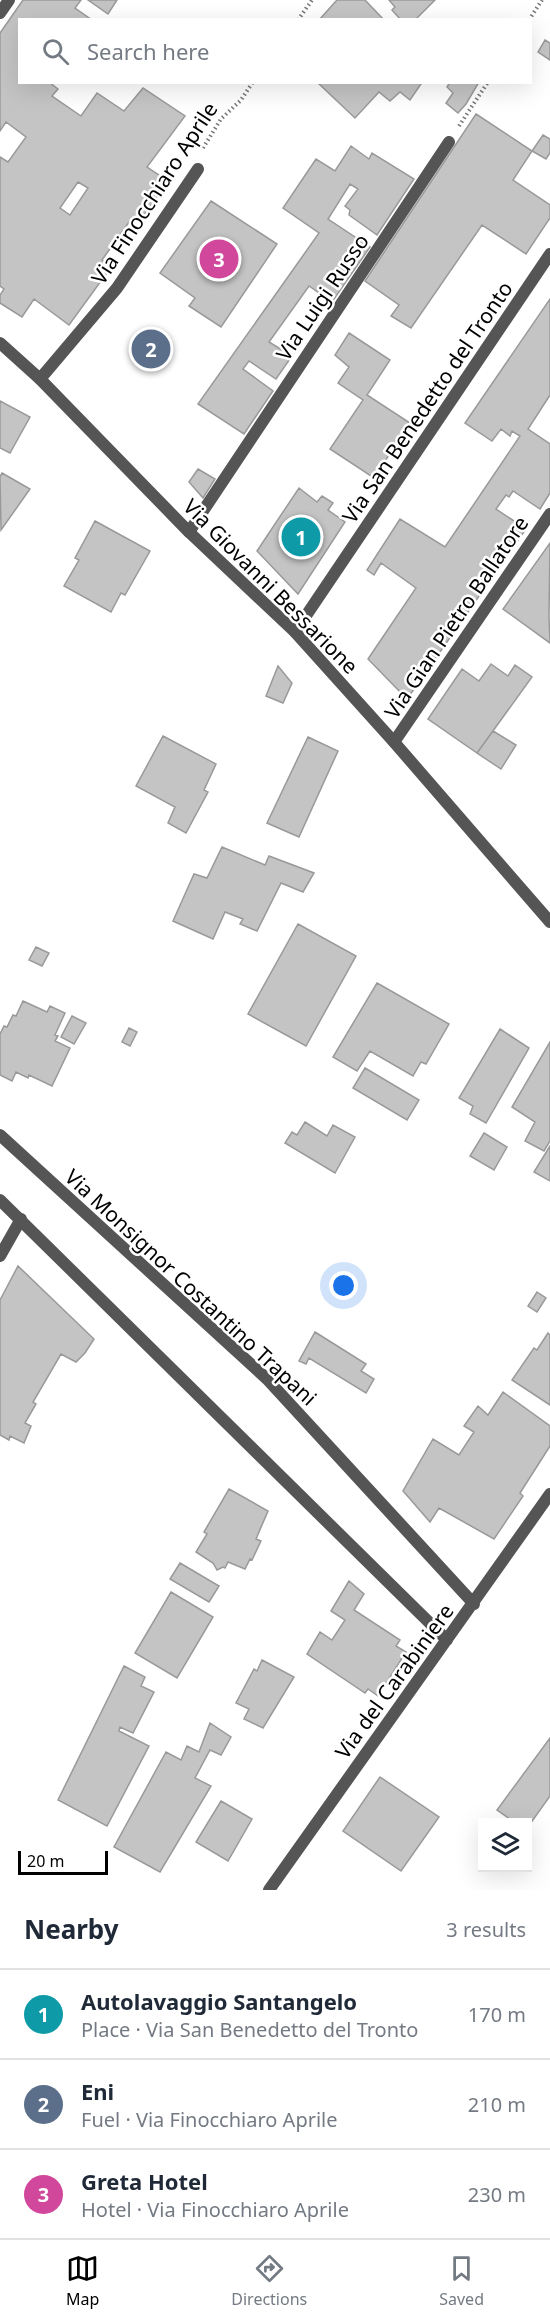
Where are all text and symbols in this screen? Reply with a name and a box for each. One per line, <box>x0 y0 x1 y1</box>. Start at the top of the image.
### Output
search box <box>18 18 532 84</box>
icon: search <box>39 35 72 68</box>
text: Search here <box>87 36 209 66</box>
street label: Via Finocchiaro Aprile <box>85 97 223 289</box>
street label: Via Luigi Russo <box>269 228 375 366</box>
pin: 3 <box>200 236 238 282</box>
street label: Via San Benedetto del Tronto <box>335 276 519 528</box>
pin: 2 <box>132 326 170 372</box>
street label: Via Giovanni Bessarione <box>177 492 365 680</box>
street label: Via Gian Pietro Ballatore <box>378 510 534 724</box>
pin: 1 <box>282 514 320 560</box>
street label: Via Monsignor Costantino Trapani <box>59 1163 323 1411</box>
your location <box>329 1271 358 1300</box>
street label: Via del Carabiniere <box>328 1598 460 1764</box>
map controls <box>478 1818 532 1872</box>
button: layers <box>478 1818 532 1872</box>
scale bar <box>18 1848 108 1876</box>
text: 20 m <box>27 1850 64 1872</box>
text: Nearby <box>24 1911 119 1947</box>
text: 3 results <box>446 1916 526 1943</box>
text: Autolavaggio Santangelo <box>81 1986 357 2016</box>
text: 1 <box>38 2001 49 2028</box>
text: 170 m <box>468 2001 526 2028</box>
text: Place · Via San Benedetto del Tronto <box>81 2016 418 2043</box>
text: Eni <box>81 2076 114 2106</box>
text: 2 <box>38 2091 49 2118</box>
text: 210 m <box>468 2091 526 2118</box>
text: Fuel · Via Finocchiaro Aprile <box>81 2106 338 2133</box>
text: Greta Hotel <box>81 2166 208 2196</box>
text: 3 <box>38 2181 49 2208</box>
text: 230 m <box>468 2181 526 2208</box>
text: Hotel · Via Finocchiaro Aprile <box>81 2196 349 2223</box>
tab: Map <box>66 2252 99 2310</box>
tab: Directions <box>231 2252 307 2310</box>
tab: Saved <box>439 2252 484 2310</box>

